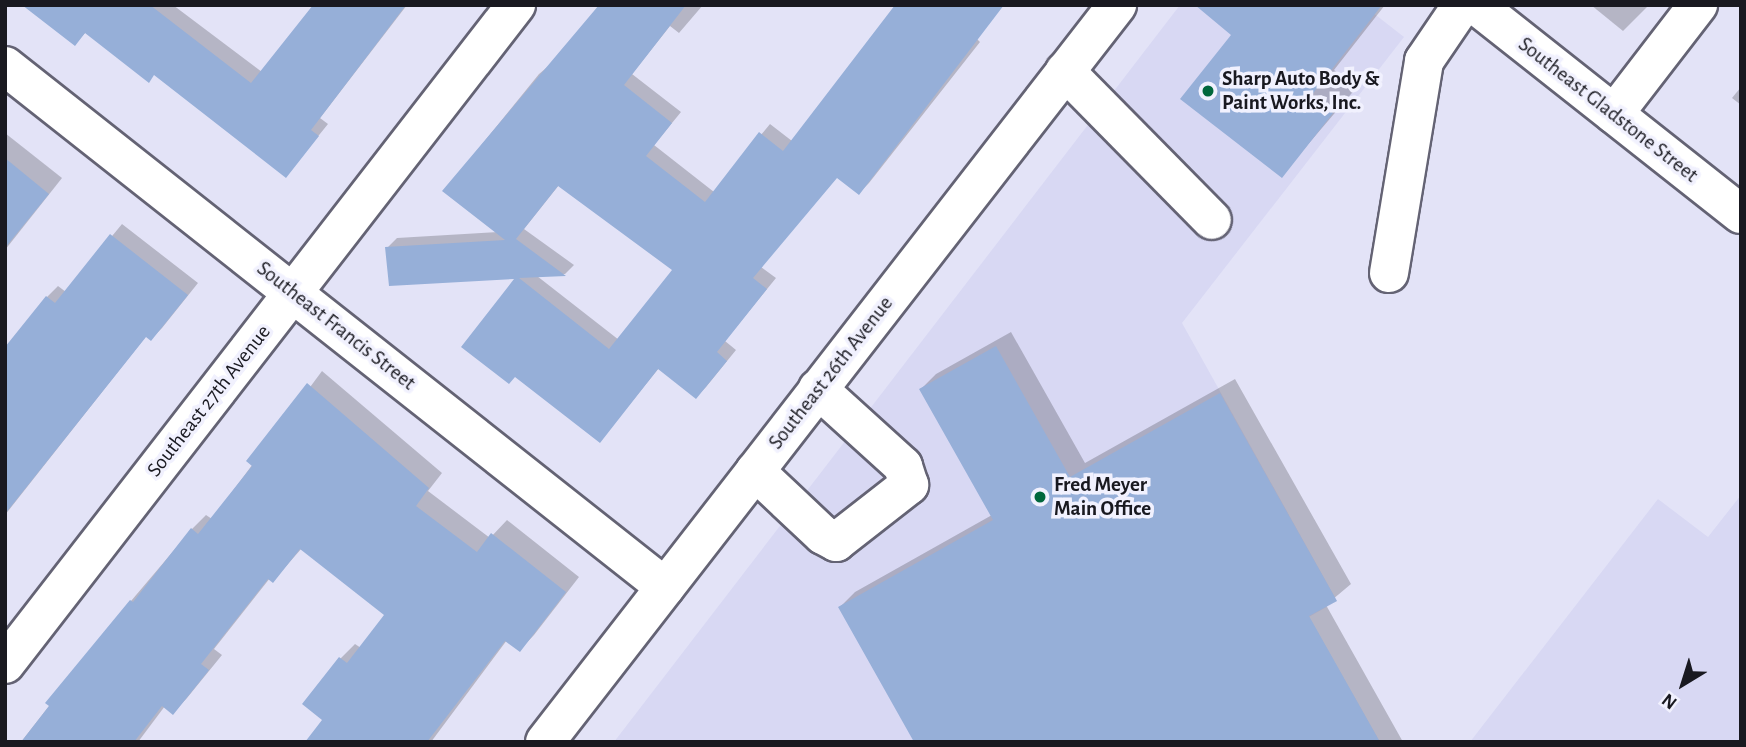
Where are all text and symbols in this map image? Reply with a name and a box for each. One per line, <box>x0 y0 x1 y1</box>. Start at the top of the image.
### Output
street label: Southeast Gladstone Street <box>1513 32 1703 188</box>
place label: Sharp Auto Body & Paint Works, Inc. <box>1222 66 1379 116</box>
marker: Sharp Auto Body & Paint Works, Inc. <box>1200 83 1216 99</box>
street label: Southeast Francis Street <box>252 256 420 396</box>
street label: Southeast 26th Avenue <box>763 291 899 455</box>
street label: Southeast 27th Avenue <box>142 320 276 482</box>
place label: Fred Meyer Main Office <box>1054 472 1151 522</box>
marker: Fred Meyer Main Office <box>1032 489 1048 505</box>
north arrow <box>1648 649 1718 719</box>
text: N <box>1659 689 1681 712</box>

